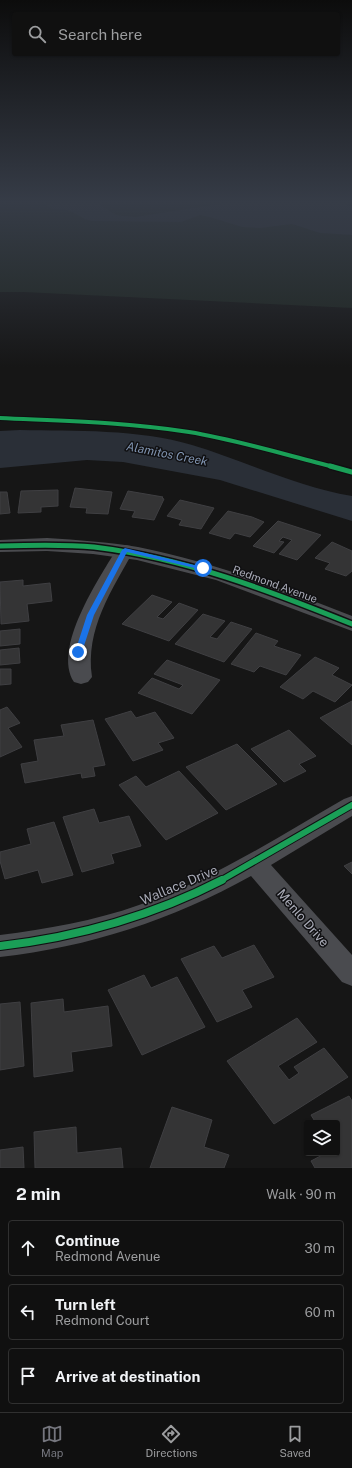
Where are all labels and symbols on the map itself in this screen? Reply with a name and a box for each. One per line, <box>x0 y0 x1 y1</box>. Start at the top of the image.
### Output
water label: Alamitos Creek <box>125 439 209 469</box>
route start <box>194 559 212 577</box>
street label: Redmond Avenue <box>231 563 319 605</box>
route end <box>69 643 87 661</box>
street label: Wallace Drive <box>138 862 220 908</box>
street label: Menlo Drive <box>274 886 332 950</box>

